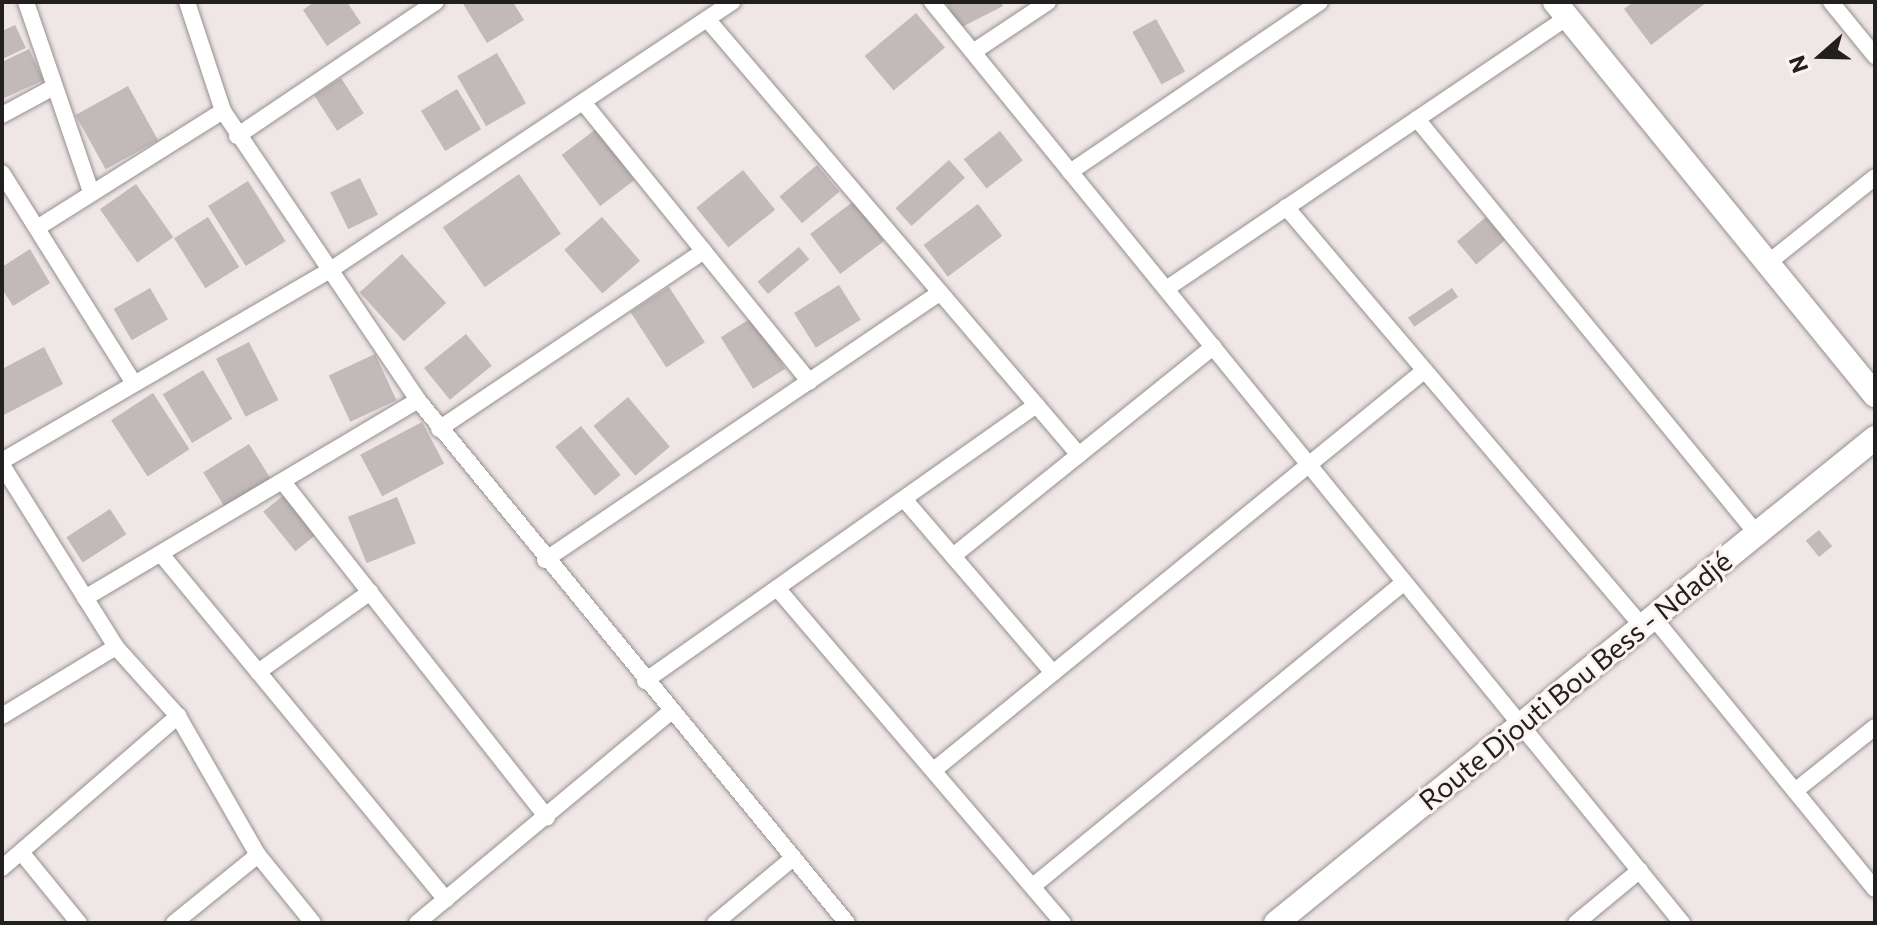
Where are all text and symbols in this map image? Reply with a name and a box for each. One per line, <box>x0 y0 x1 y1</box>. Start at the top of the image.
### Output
north arrow <box>1781 16 1861 96</box>
text: N <box>1782 52 1813 77</box>
street label: Route Djouti Bou Bess - Ndadjé <box>1412 543 1738 817</box>

